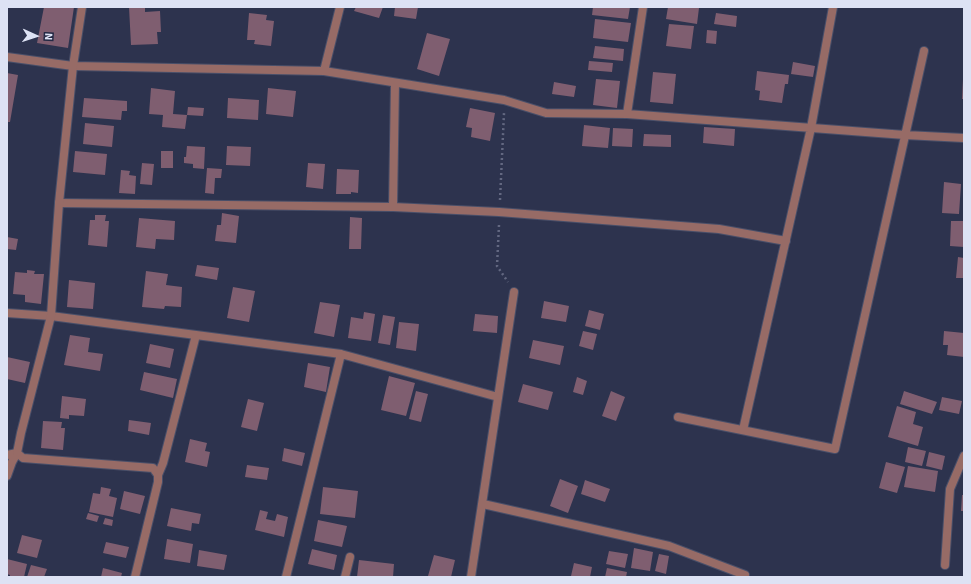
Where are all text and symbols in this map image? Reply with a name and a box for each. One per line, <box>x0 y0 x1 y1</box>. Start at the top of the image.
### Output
north arrow <box>16 16 56 56</box>
text: N <box>41 33 56 41</box>

